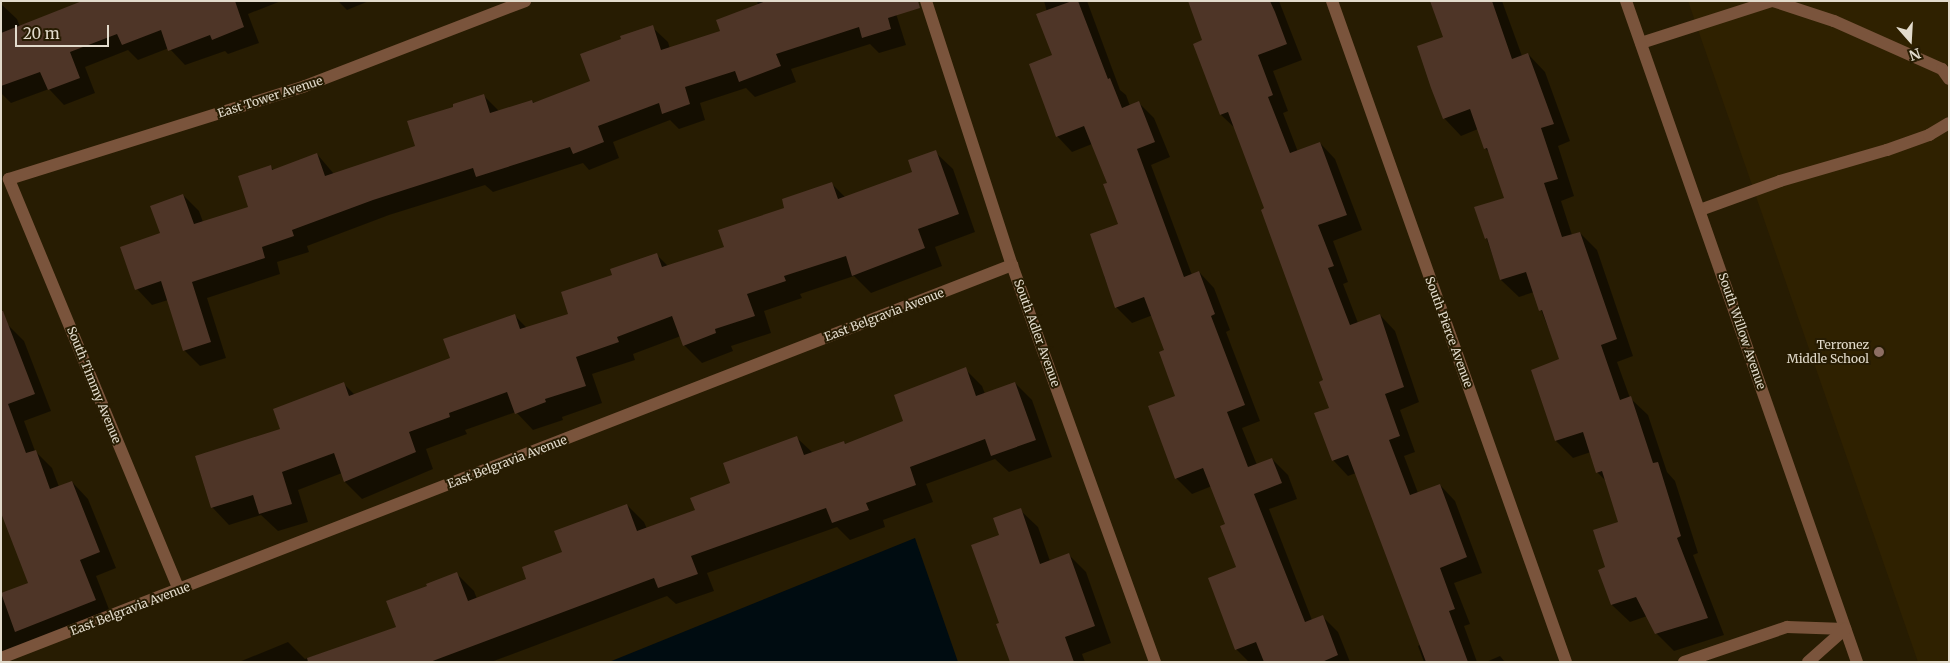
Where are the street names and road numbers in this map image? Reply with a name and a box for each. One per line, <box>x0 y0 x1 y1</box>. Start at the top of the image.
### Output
street label: East Tower Avenue <box>216 73 324 121</box>
street label: South Willow Avenue <box>1715 271 1769 391</box>
street label: South Pierce Avenue <box>1422 275 1476 389</box>
street label: South Adler Avenue <box>1011 277 1063 389</box>
street label: East Belgravia Avenue <box>822 285 946 345</box>
street label: South Timmy Avenue <box>64 324 124 446</box>
street label: East Belgravia Avenue <box>445 432 569 492</box>
street label: East Belgravia Avenue <box>68 579 192 639</box>

